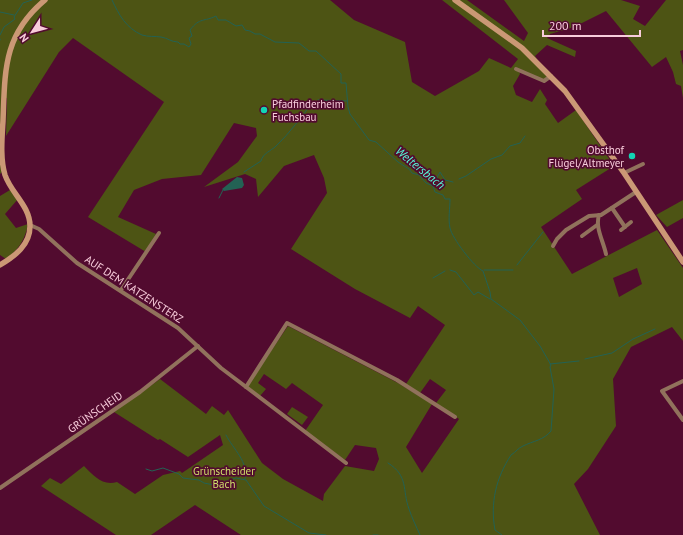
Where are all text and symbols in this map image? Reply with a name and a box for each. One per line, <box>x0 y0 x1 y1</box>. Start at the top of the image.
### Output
north arrow <box>12 12 52 52</box>
scale bar <box>543 12 640 38</box>
text: 200 m <box>549 18 582 33</box>
text: N <box>16 31 32 45</box>
place label: Pfadfinderheim Fuchsbau <box>272 97 344 124</box>
marker: Pfadfinderheim Fuchsbau <box>259 105 269 115</box>
water label: Weltersbach <box>393 143 448 192</box>
place label: Obsthof Flügel/Altmeyer <box>549 143 624 170</box>
marker: Obsthof Flügel/Altmeyer <box>627 151 637 161</box>
street label: AUF DEM KATZENSTERZ <box>82 252 186 326</box>
street label: GRÜNSCHEID <box>65 388 125 436</box>
park label: Grünscheider Bach <box>193 464 255 491</box>

